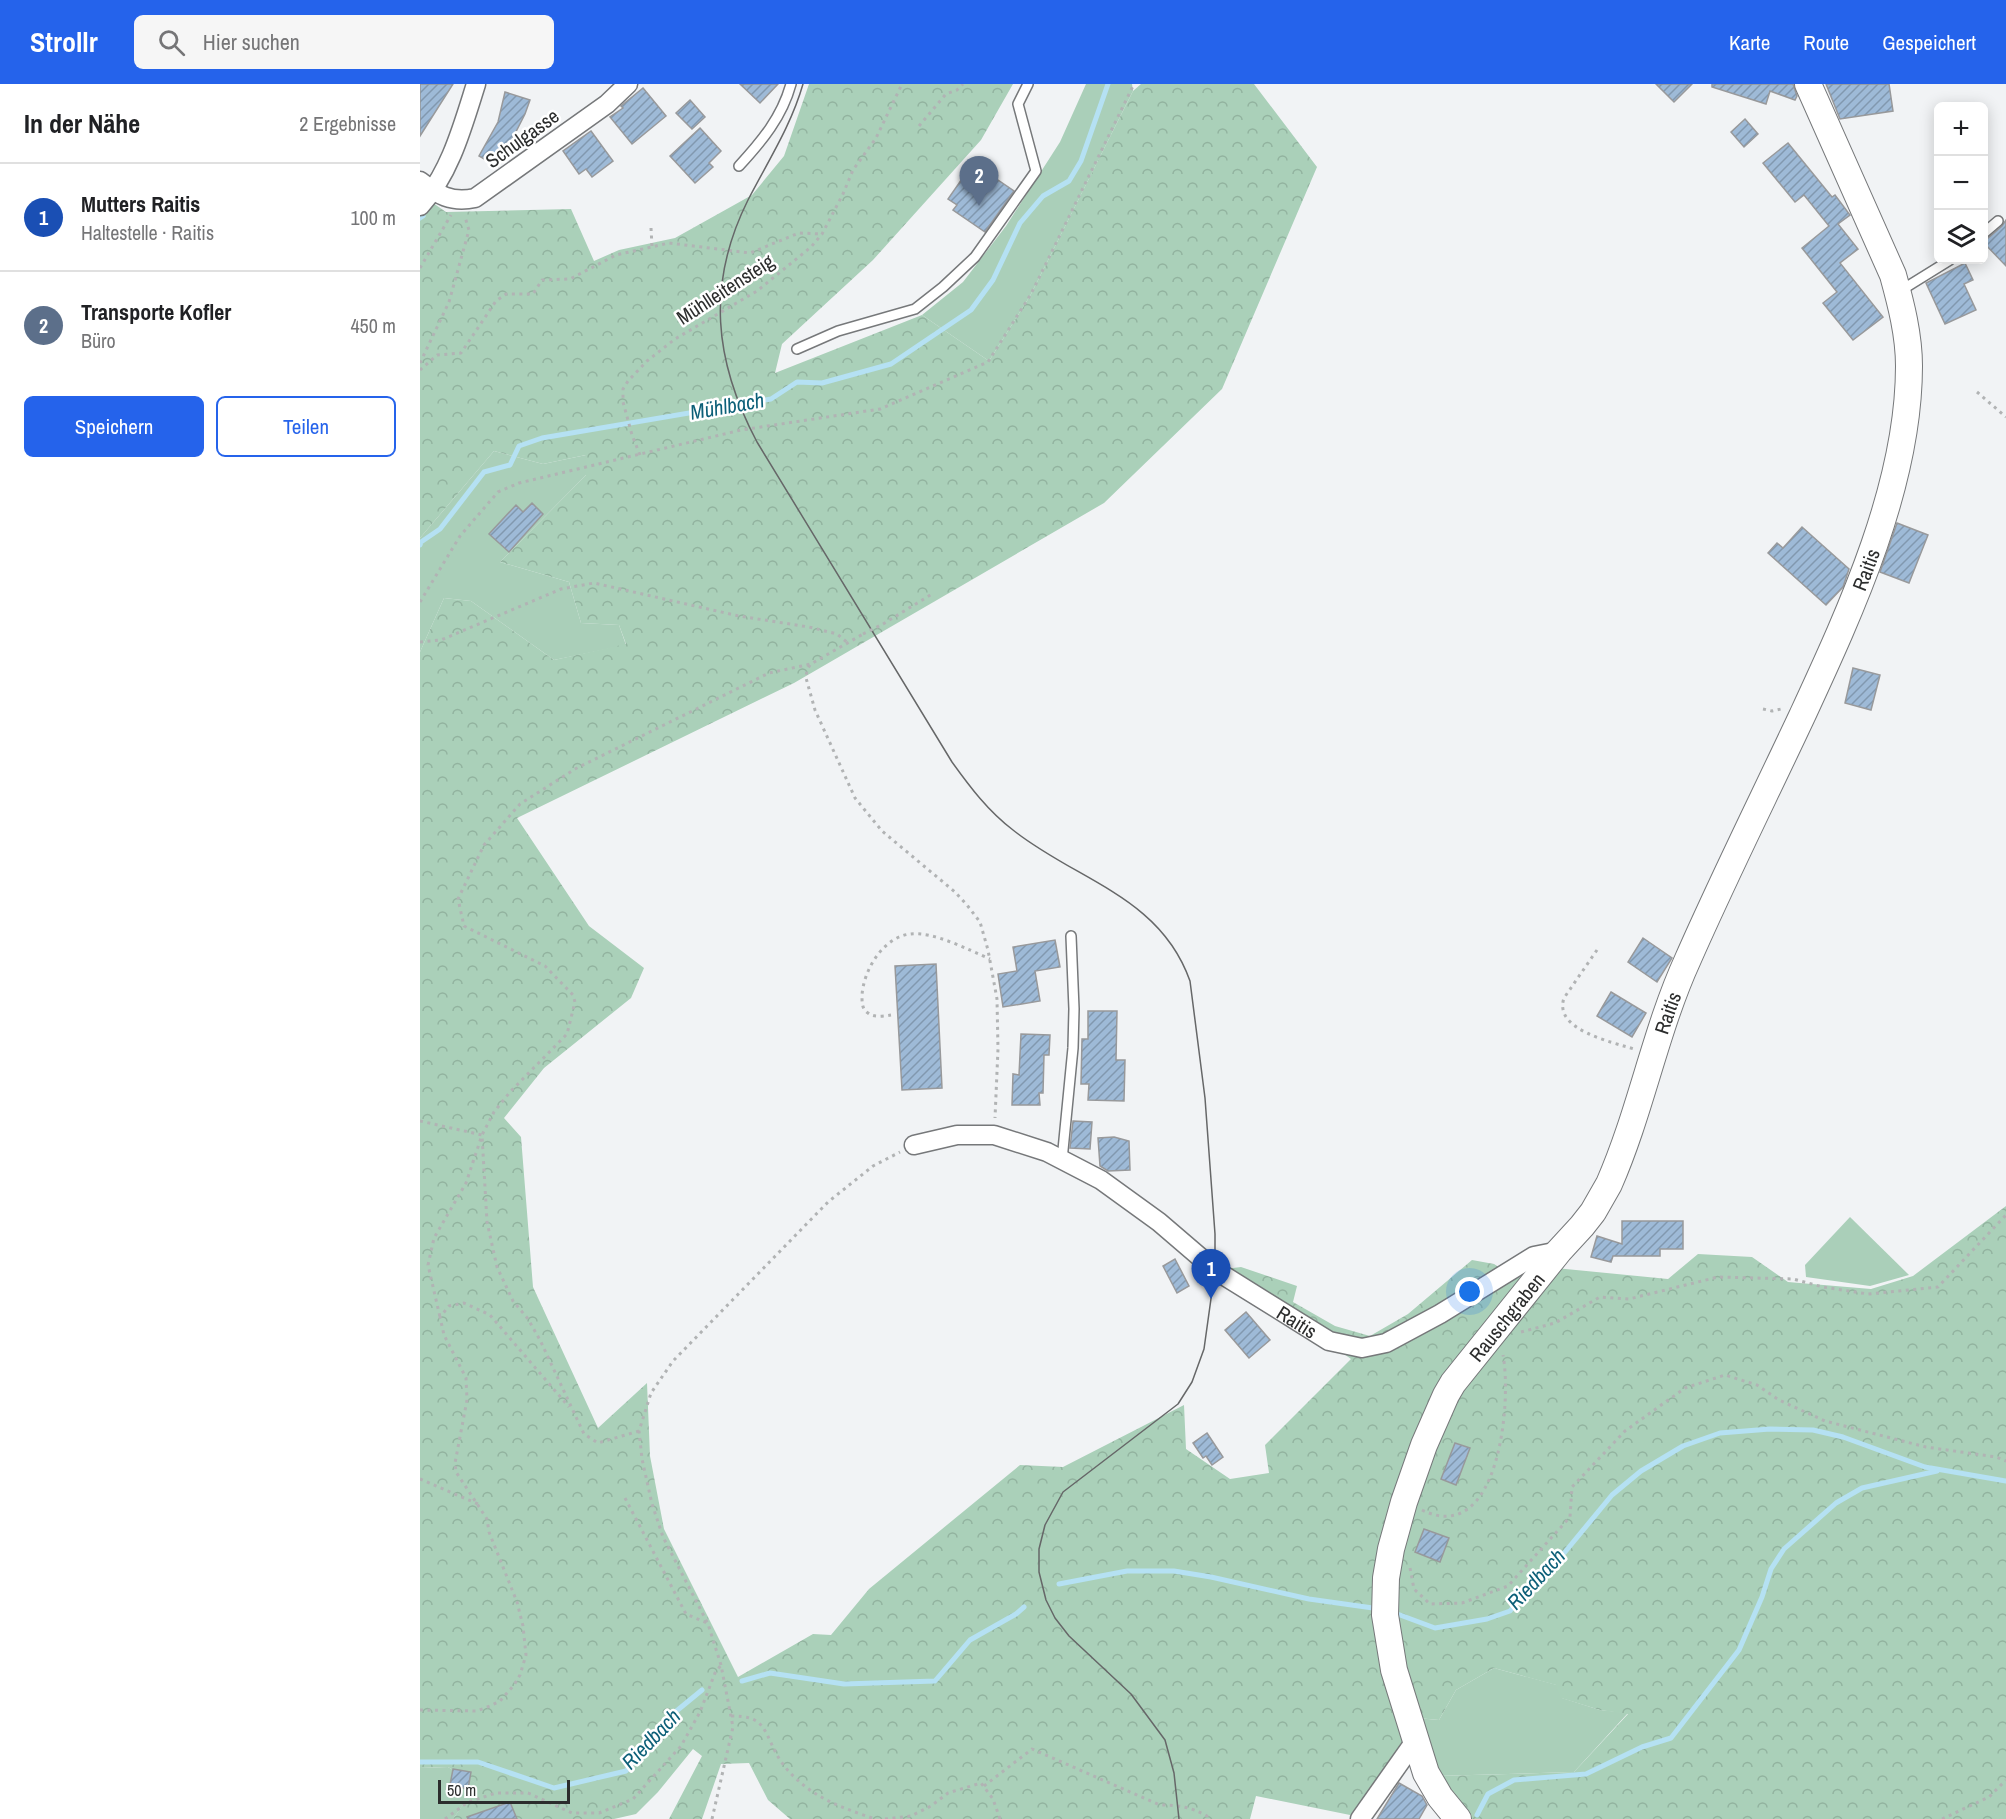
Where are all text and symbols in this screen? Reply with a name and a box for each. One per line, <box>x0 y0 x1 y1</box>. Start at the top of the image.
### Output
search box <box>134 15 554 69</box>
text: Strollr <box>30 23 98 61</box>
icon: search <box>155 26 188 59</box>
text: Hier suchen <box>203 27 300 57</box>
text: Karte <box>1729 28 1770 57</box>
text: Route <box>1803 28 1849 57</box>
text: Gespeichert <box>1882 28 1976 57</box>
street label: Schulgasse <box>480 102 564 174</box>
map controls <box>1934 102 1988 264</box>
button: + <box>1934 102 1988 156</box>
text: In der Nähe <box>24 106 140 141</box>
text: 2 Ergebnisse <box>299 110 396 137</box>
pin: 2 <box>960 156 998 206</box>
button: − <box>1934 156 1988 210</box>
text: Mutters Raitis <box>81 189 200 219</box>
text: 1 <box>39 204 48 231</box>
text: 100 m <box>350 204 396 231</box>
button: layers <box>1934 210 1988 264</box>
text: Haltestelle · Raitis <box>81 219 214 246</box>
street label: Mühlleitensteig <box>671 247 779 331</box>
text: Transporte Kofler <box>81 297 231 327</box>
text: 2 <box>39 312 48 339</box>
text: 450 m <box>350 312 396 339</box>
text: Büro <box>81 327 116 354</box>
water label: Mühlbach <box>688 385 766 427</box>
button: Speichern <box>24 396 204 457</box>
button: Teilen <box>216 396 396 457</box>
street label: Raitis <box>1845 545 1885 594</box>
street label: Raitis <box>1647 988 1687 1037</box>
pin: 1 <box>1192 1250 1230 1299</box>
street label: Rauschgraben <box>1462 1267 1550 1367</box>
your location <box>1455 1277 1484 1306</box>
street label: Raitis <box>1272 1298 1323 1344</box>
water label: Riedbach <box>1500 1542 1572 1616</box>
water label: Riedbach <box>615 1702 687 1776</box>
scale bar <box>438 1777 570 1804</box>
text: 50 m <box>447 1779 476 1801</box>

